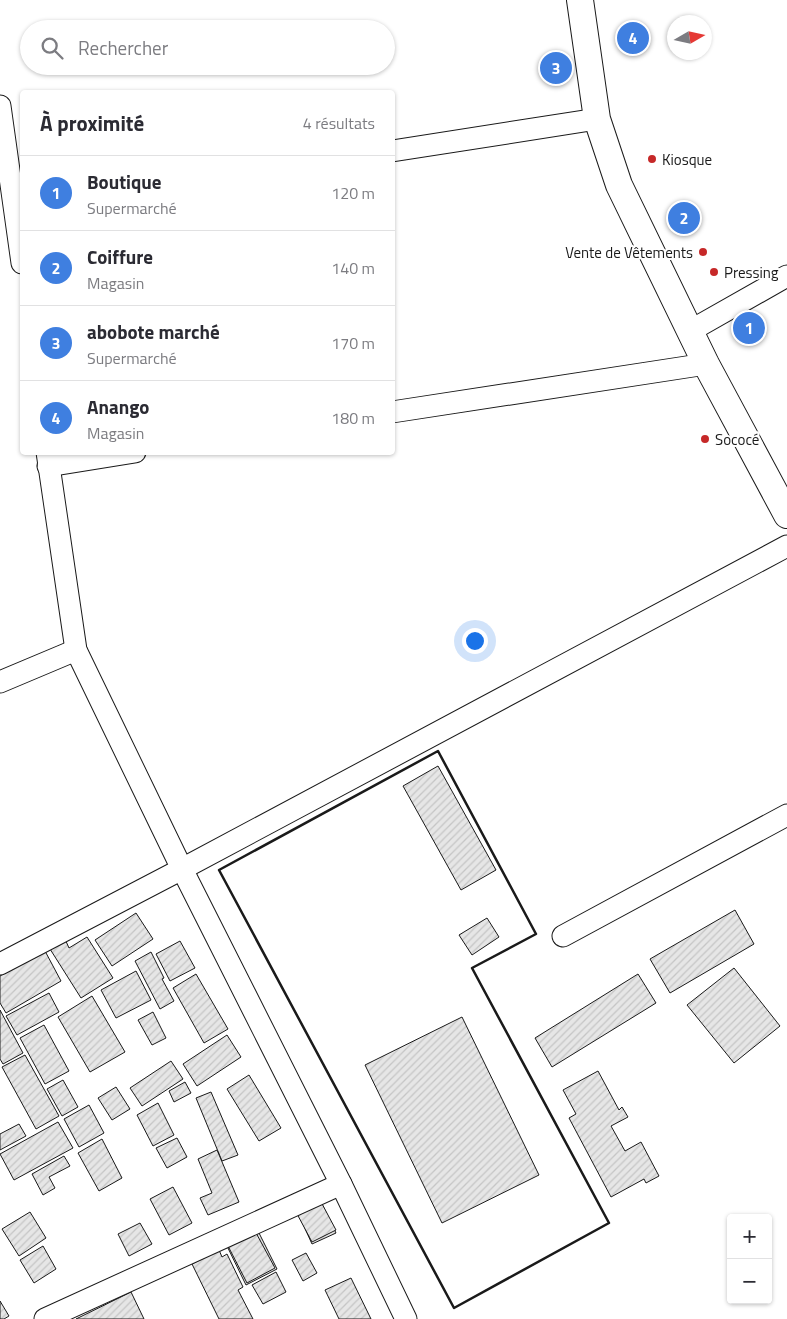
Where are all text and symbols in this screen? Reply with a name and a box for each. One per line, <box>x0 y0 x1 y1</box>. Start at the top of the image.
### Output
north arrow <box>667 15 712 60</box>
pin: 4 <box>617 19 649 57</box>
search box <box>20 20 395 75</box>
text: Rechercher <box>78 33 168 62</box>
icon: search <box>38 34 66 62</box>
pin: 3 <box>540 49 572 87</box>
text: À proximité <box>40 107 144 139</box>
text: 4 résultats <box>303 111 375 135</box>
place label: Kiosque <box>662 148 712 171</box>
marker: Kiosque <box>646 153 658 165</box>
text: Boutique <box>87 167 162 196</box>
text: 1 <box>52 181 60 205</box>
text: 120 m <box>331 181 375 205</box>
text: Supermarché <box>87 196 177 220</box>
pin: 2 <box>668 199 700 237</box>
place label: Vente de Vêtements <box>565 241 693 264</box>
text: Coiffure <box>87 242 153 271</box>
marker: Vente de Vêtements <box>697 246 709 258</box>
text: 2 <box>52 256 60 280</box>
text: 140 m <box>331 256 375 280</box>
place label: Pressing <box>724 261 779 284</box>
marker: Pressing <box>708 266 720 278</box>
text: Magasin <box>87 271 144 295</box>
pin: 1 <box>733 309 765 347</box>
text: abobote marché <box>87 317 220 346</box>
text: 3 <box>52 331 60 355</box>
text: 170 m <box>331 331 375 355</box>
text: Supermarché <box>87 346 177 370</box>
text: Anango <box>87 392 149 421</box>
text: 4 <box>52 406 60 430</box>
text: 180 m <box>331 406 375 430</box>
text: Magasin <box>87 421 144 445</box>
place label: Sococé <box>715 428 759 451</box>
marker: Sococé <box>699 433 711 445</box>
your location <box>462 628 488 654</box>
map controls <box>727 1214 772 1304</box>
button: + <box>727 1214 772 1259</box>
button: − <box>727 1259 772 1304</box>

